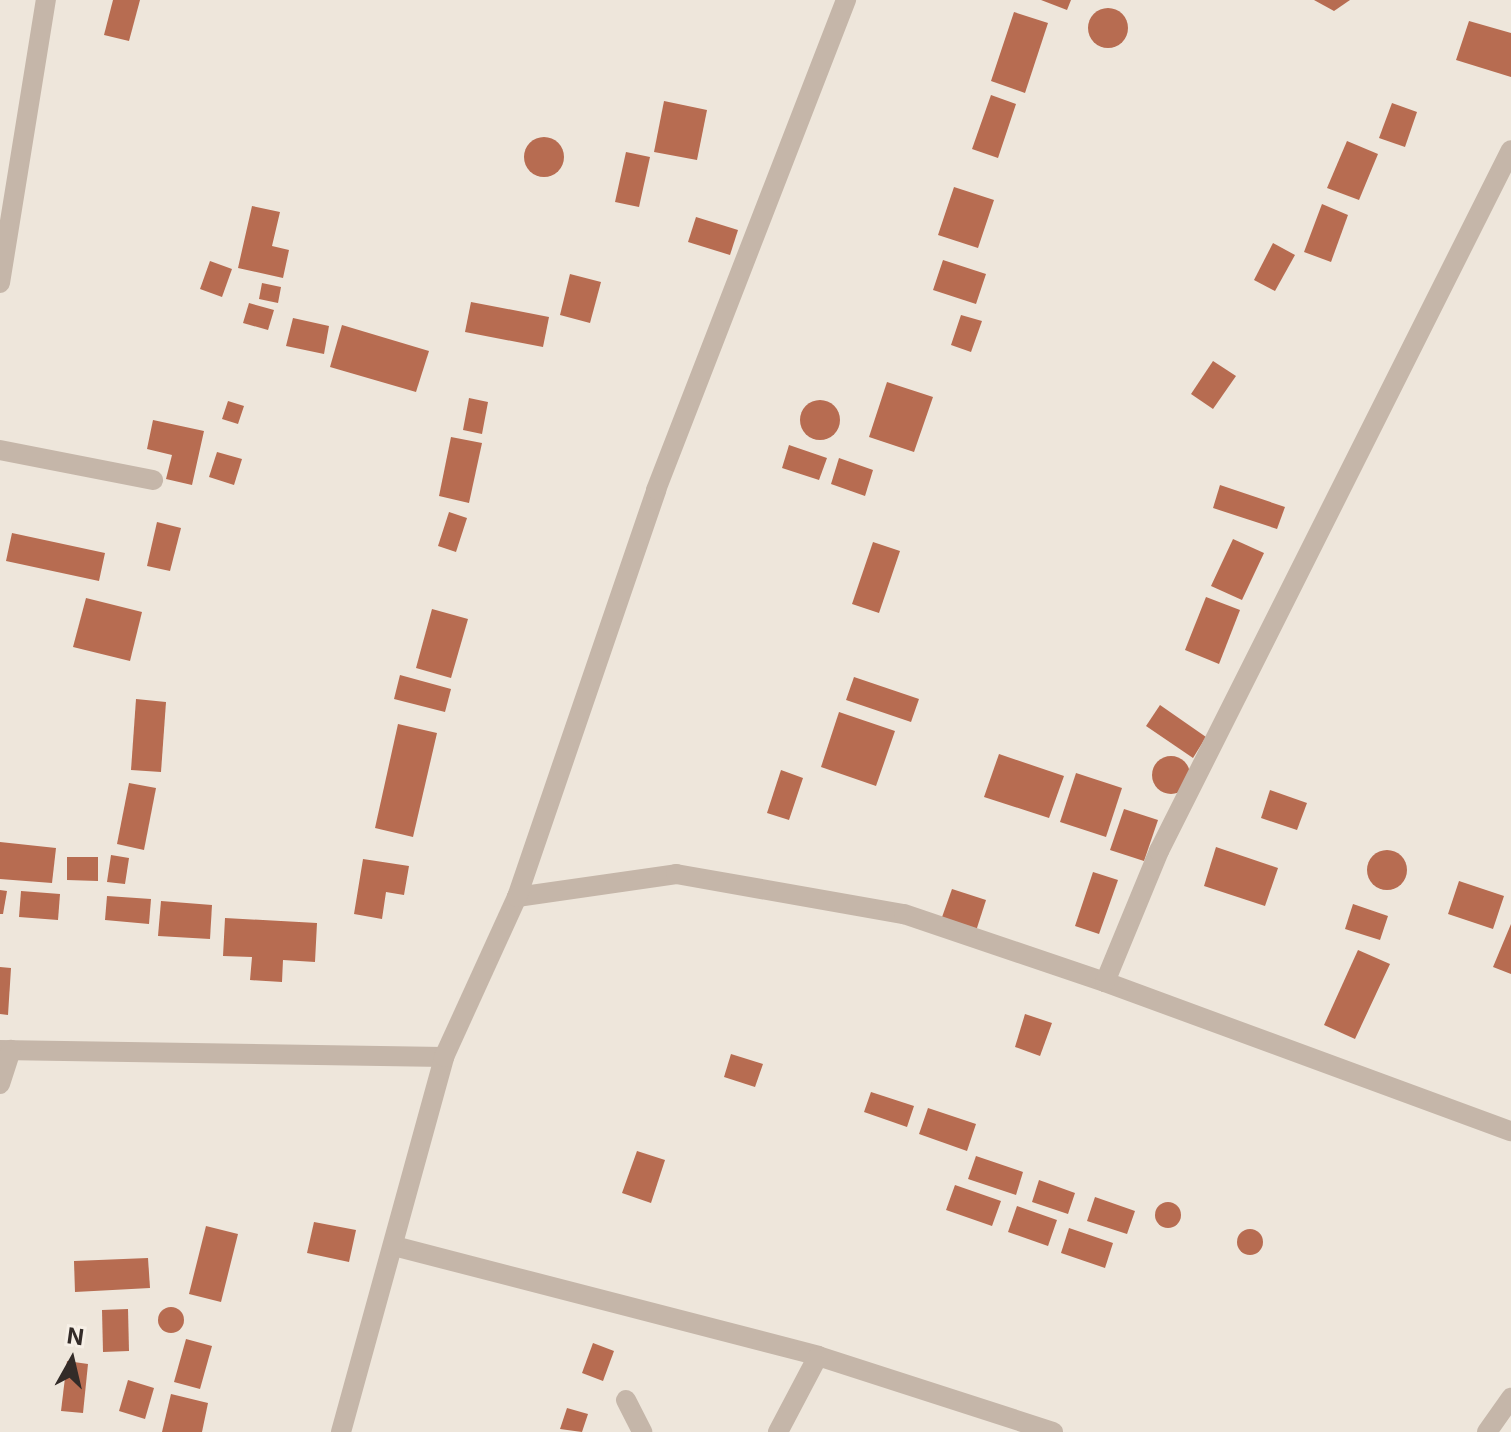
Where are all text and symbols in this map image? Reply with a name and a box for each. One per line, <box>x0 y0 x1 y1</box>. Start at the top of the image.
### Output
north arrow <box>32 1320 112 1400</box>
text: N <box>65 1322 85 1350</box>

